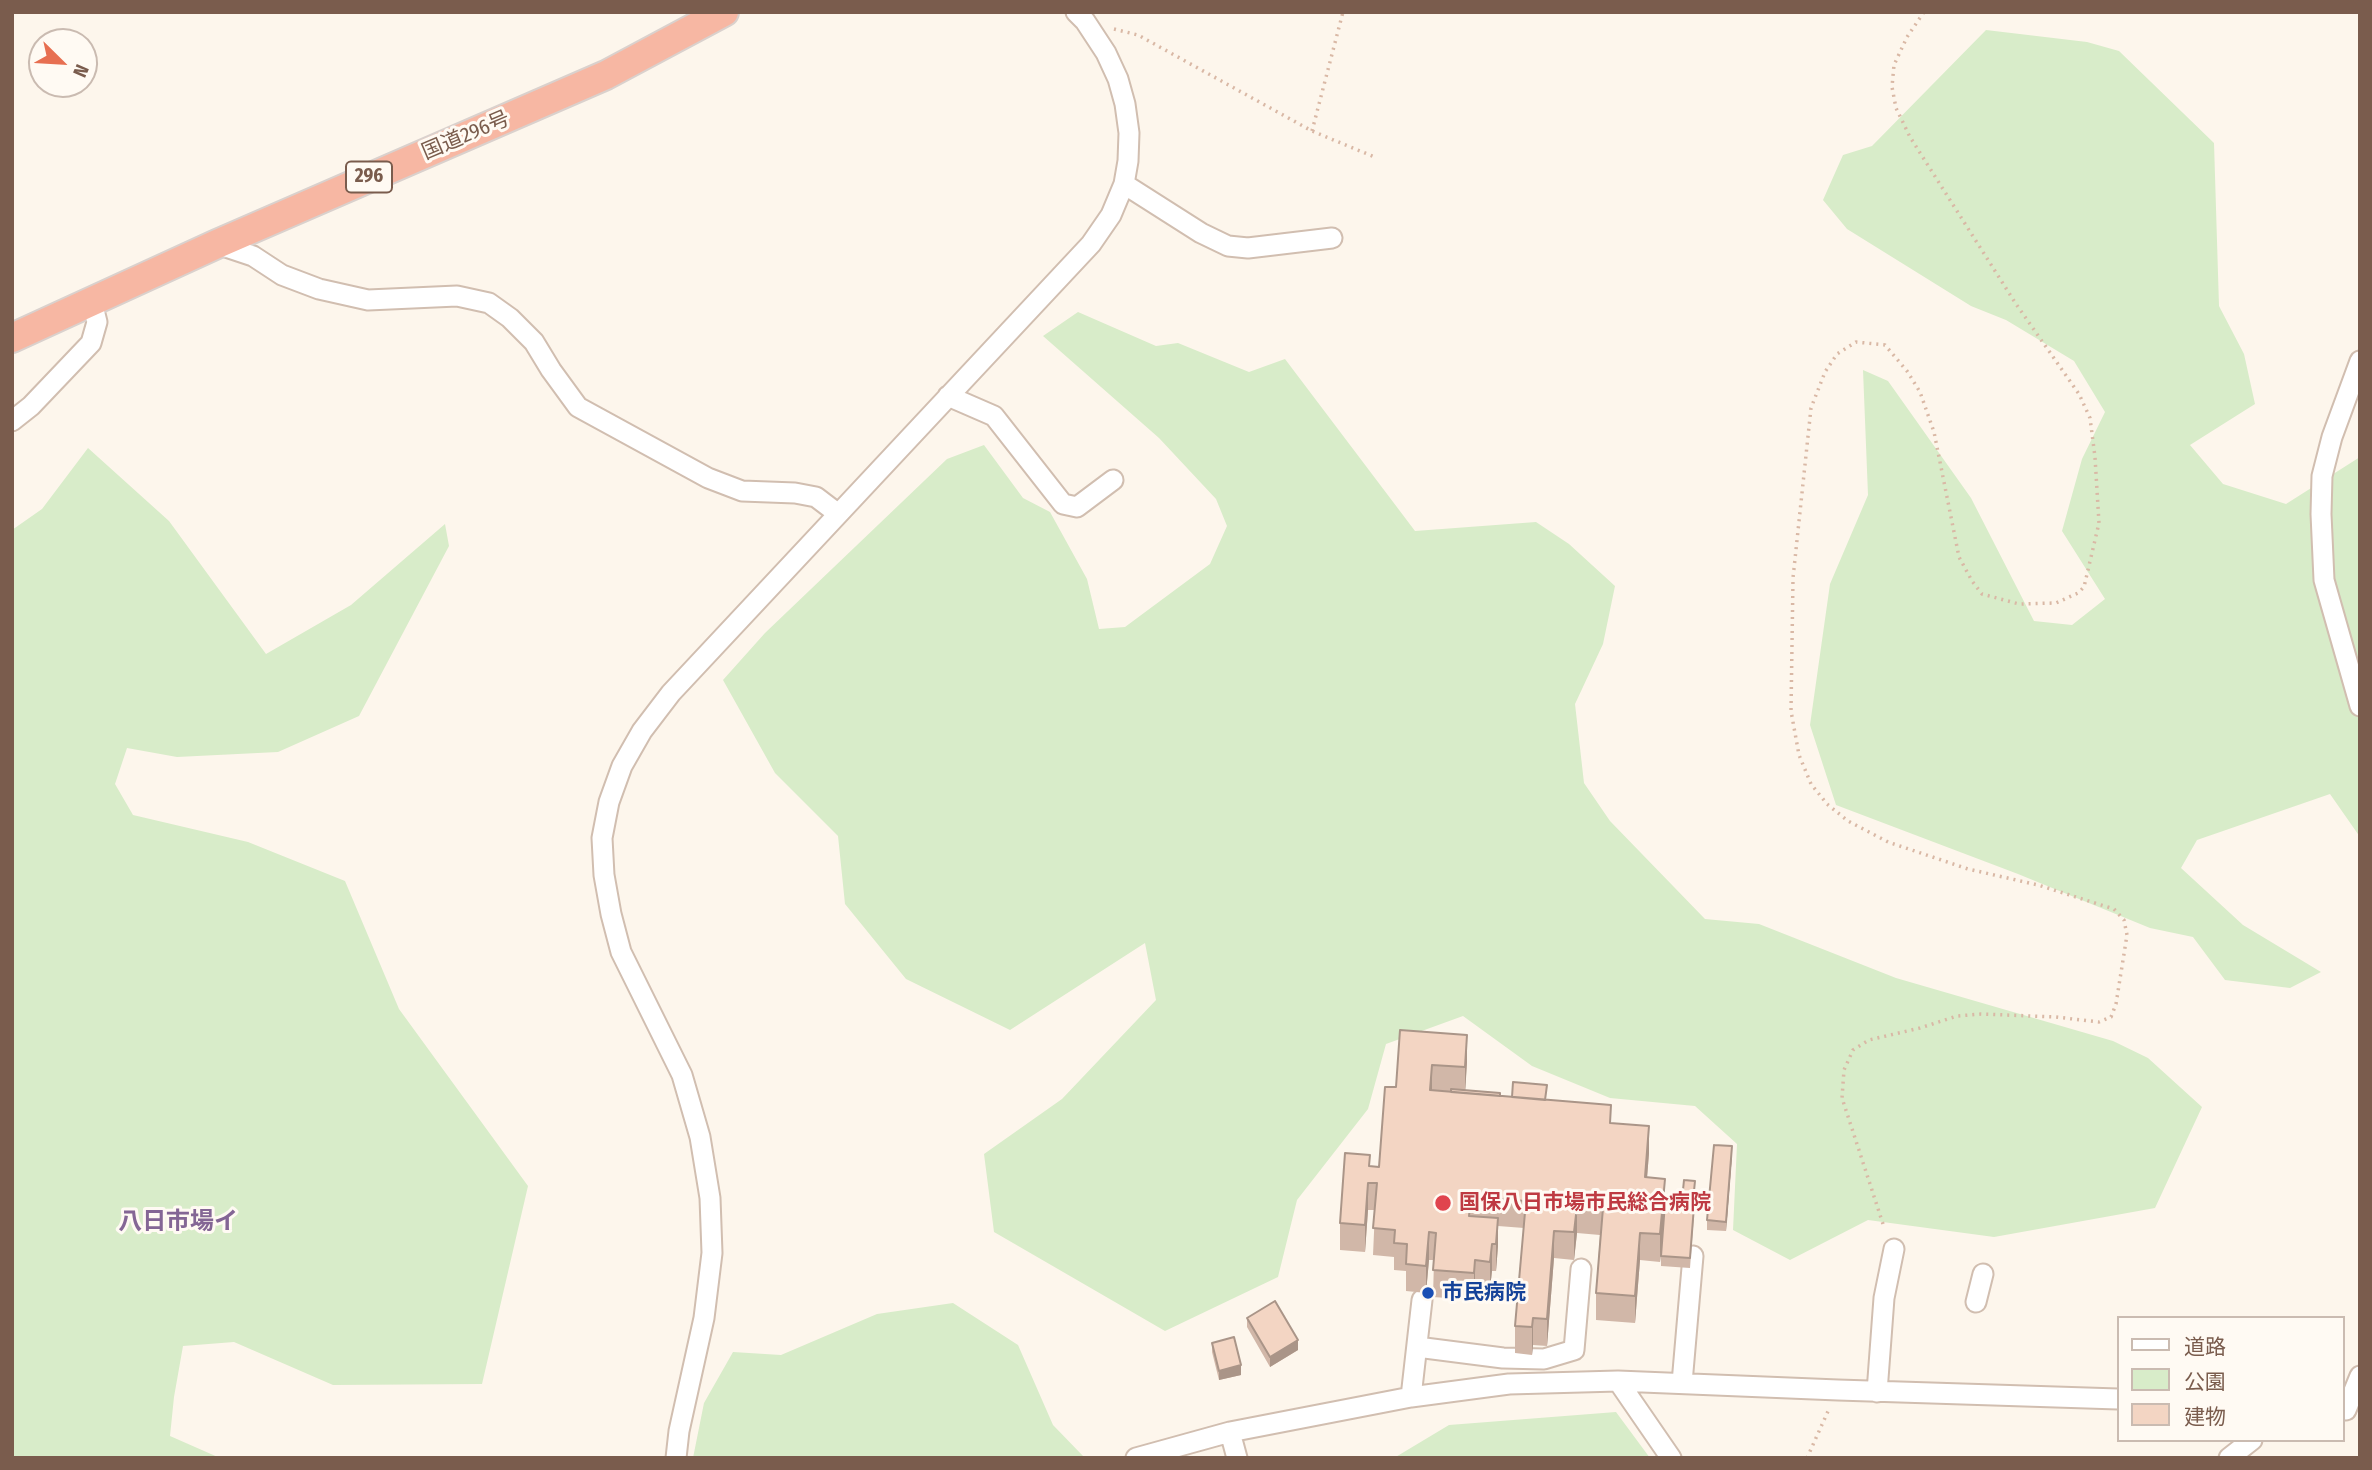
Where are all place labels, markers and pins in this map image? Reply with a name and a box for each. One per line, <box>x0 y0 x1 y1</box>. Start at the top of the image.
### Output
place label: 国保八日市場市民総合病院 <box>1459 1190 1711 1216</box>
marker: 国保八日市場市民総合病院 <box>1433 1193 1453 1213</box>
place label: 市民病院 <box>1442 1280 1526 1306</box>
marker: 市民病院 <box>1420 1285 1436 1301</box>

